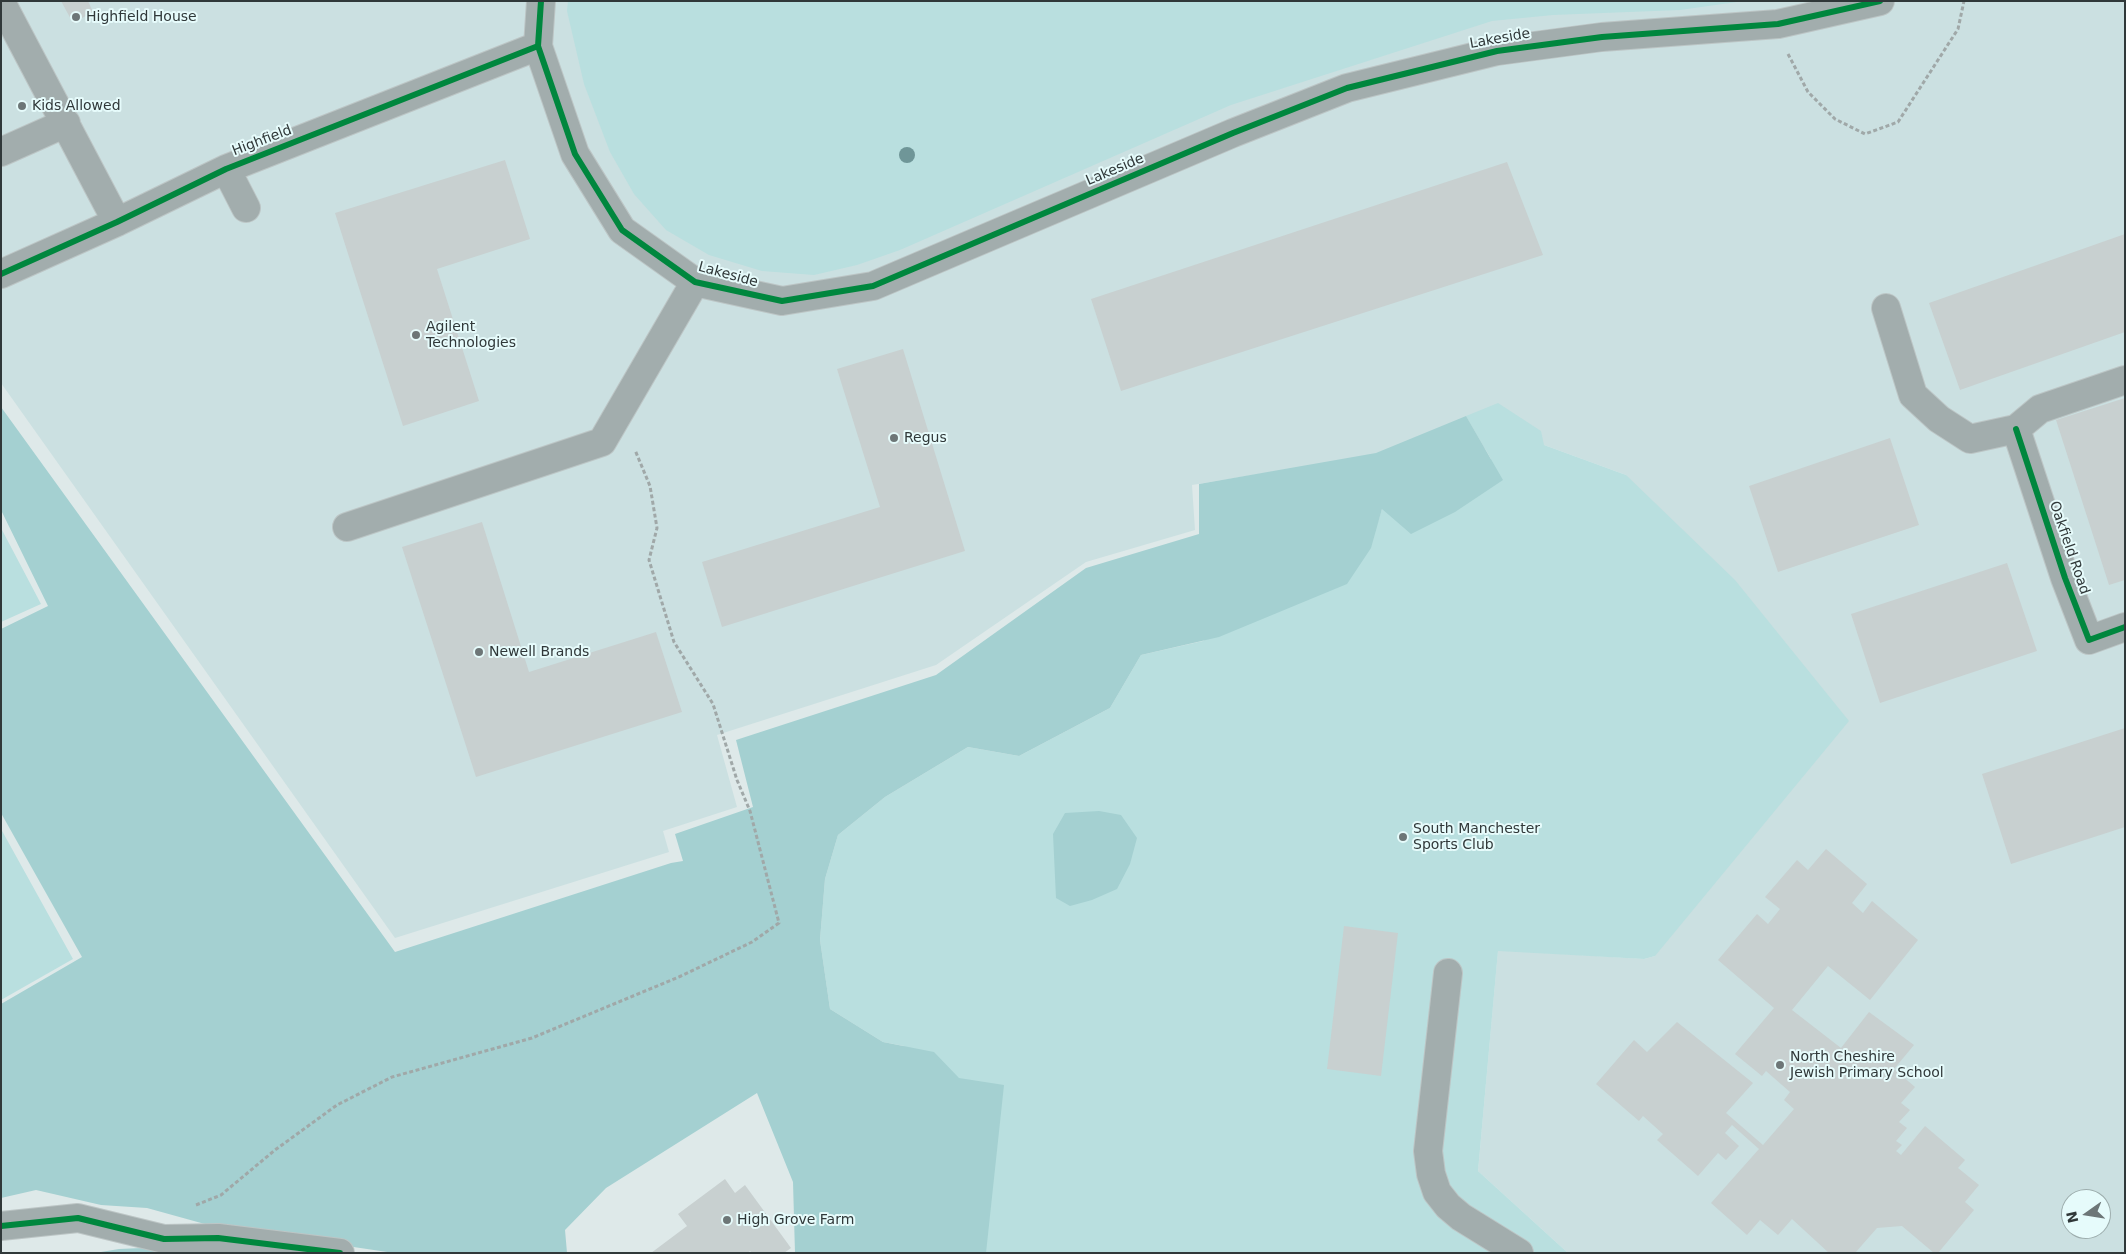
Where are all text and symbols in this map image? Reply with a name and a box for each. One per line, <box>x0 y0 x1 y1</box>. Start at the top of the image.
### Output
place label: Highfield House <box>86 9 197 25</box>
marker: Highfield House <box>70 11 82 23</box>
street label: Lakeside <box>1468 25 1532 53</box>
place label: Kids Allowed <box>32 98 121 114</box>
marker: Kids Allowed <box>16 100 28 112</box>
street label: Highfield <box>230 122 294 160</box>
street label: Lakeside <box>1084 150 1146 190</box>
street label: Lakeside <box>696 259 760 291</box>
place label: Agilent Technologies <box>426 319 516 352</box>
marker: Agilent Technologies <box>410 329 422 341</box>
place label: Regus <box>904 430 947 446</box>
marker: Regus <box>888 432 900 444</box>
street label: Oakfield Road <box>2045 499 2093 597</box>
place label: Newell Brands <box>489 644 589 660</box>
marker: Newell Brands <box>473 646 485 658</box>
place label: South Manchester Sports Club <box>1413 821 1540 854</box>
marker: South Manchester Sports Club <box>1397 831 1409 843</box>
place label: North Cheshire Jewish Primary School <box>1790 1049 1944 1082</box>
marker: North Cheshire Jewish Primary School <box>1774 1059 1786 1071</box>
north arrow <box>2061 1189 2111 1239</box>
text: N <box>2063 1210 2081 1225</box>
place label: High Grove Farm <box>737 1212 854 1228</box>
marker: High Grove Farm <box>721 1214 733 1226</box>

